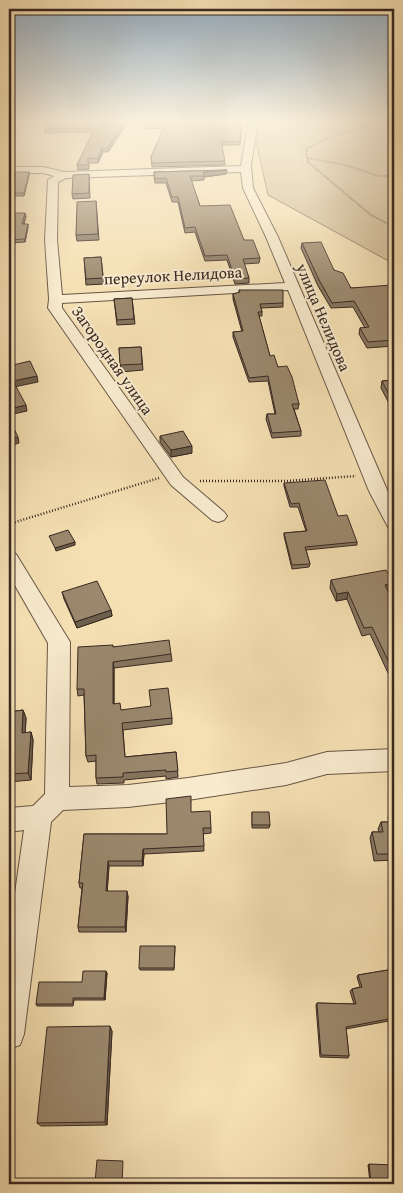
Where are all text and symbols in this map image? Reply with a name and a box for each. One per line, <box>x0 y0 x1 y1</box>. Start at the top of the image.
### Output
street label: улица Нелидова <box>290 258 358 375</box>
street label: переулок Нелидова <box>103 259 243 291</box>
street label: Загородная улица <box>66 301 160 420</box>

